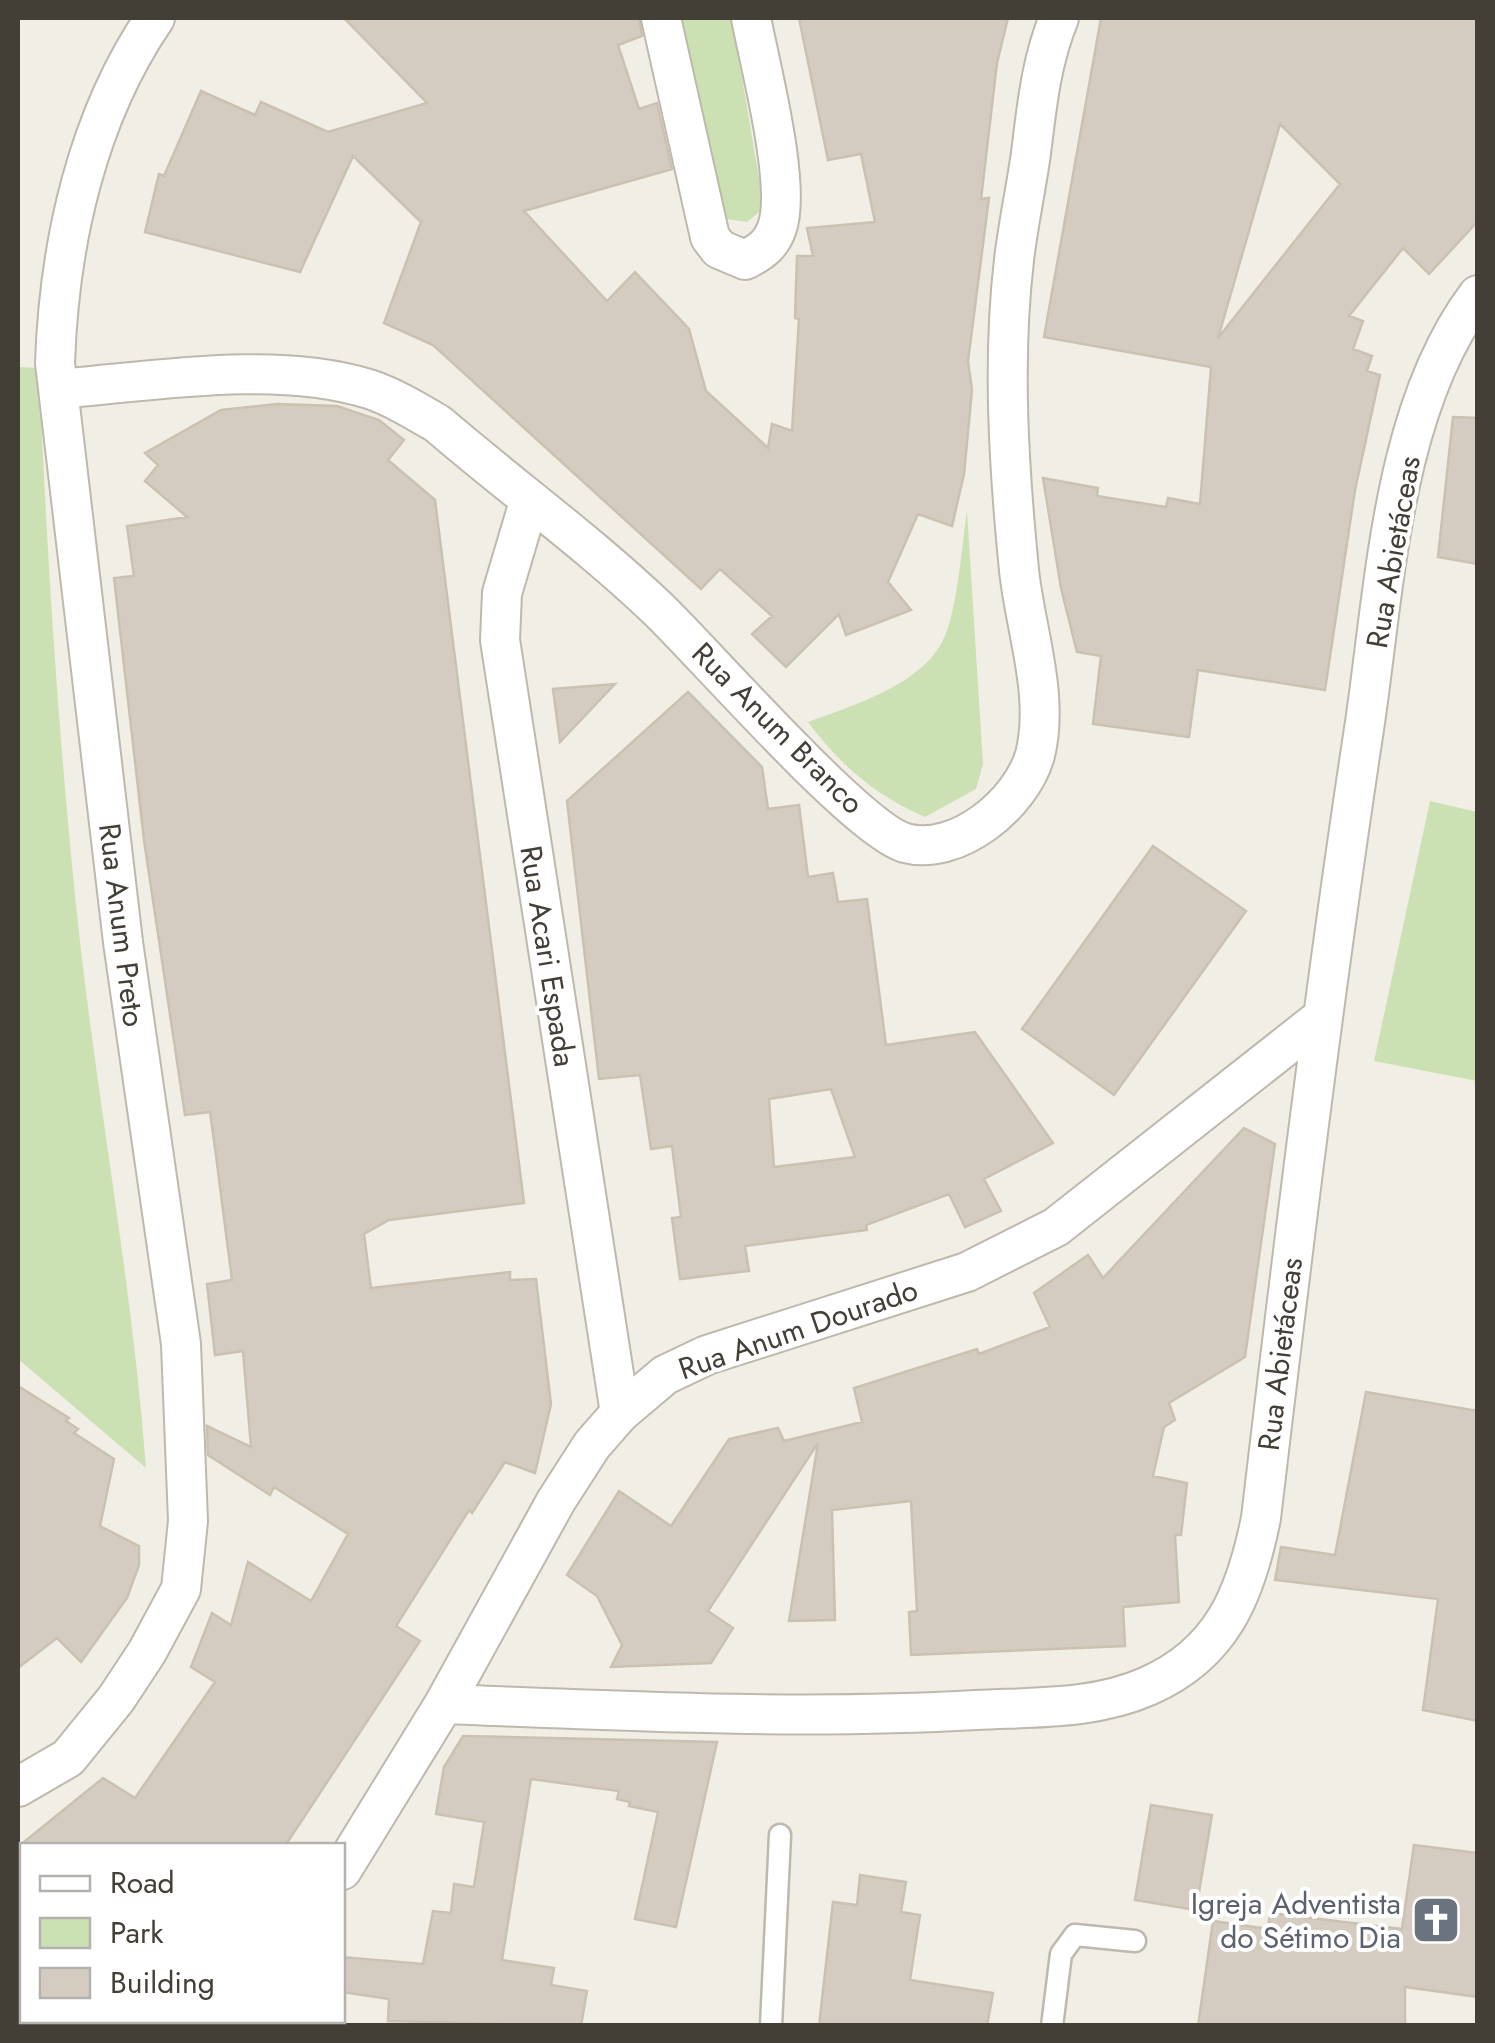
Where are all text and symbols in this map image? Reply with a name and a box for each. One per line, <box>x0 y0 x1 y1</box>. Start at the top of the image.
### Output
street label: Rua Abietáceas <box>1355 453 1431 651</box>
street label: Rua Anum Branco <box>682 632 874 824</box>
street label: Rua Anum Preto <box>88 821 156 1029</box>
street label: Rua Acari Espada <box>509 842 587 1070</box>
street label: Rua Abietáceas <box>1247 1255 1313 1453</box>
street label: Rua Anum Dourado <box>673 1268 923 1390</box>
legend <box>20 1843 345 2023</box>
text: Road <box>110 1861 175 1904</box>
place label: Igreja Adventista do Sétimo Dia <box>1191 1882 1401 1959</box>
church icon: Igreja Adventista do Sétimo Dia <box>1410 1894 1462 1946</box>
text: Park <box>110 1911 164 1954</box>
text: Building <box>110 1961 215 2004</box>

